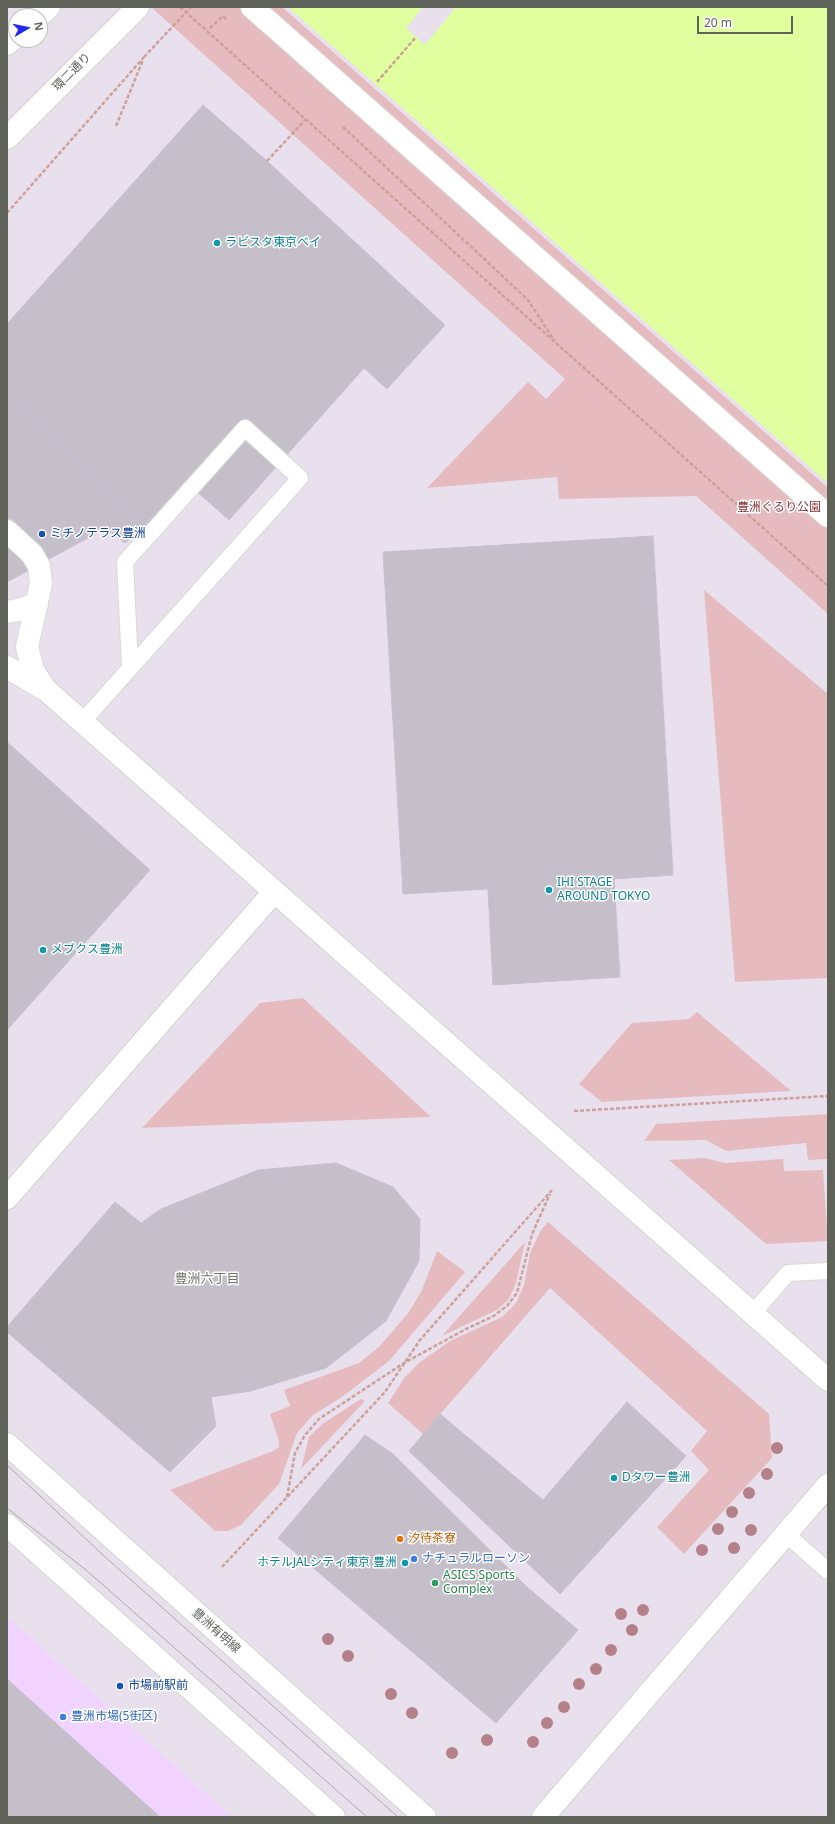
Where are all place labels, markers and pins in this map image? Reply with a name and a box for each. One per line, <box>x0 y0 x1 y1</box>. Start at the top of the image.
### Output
place label: ラビスタ東京ベイ <box>225 236 321 250</box>
marker: ラビスタ東京ベイ <box>212 238 222 248</box>
place label: ミチノテラス豊洲 <box>50 527 146 541</box>
marker: ミチノテラス豊洲 <box>37 529 47 539</box>
place label: IHI STAGE AROUND TOKYO <box>557 876 650 904</box>
marker: IHI STAGE AROUND TOKYO <box>544 885 554 895</box>
place label: メブクス豊洲 <box>51 943 123 957</box>
marker: メブクス豊洲 <box>38 945 48 955</box>
place label: Dタワー豊洲 <box>622 1471 691 1485</box>
marker: Dタワー豊洲 <box>609 1473 619 1483</box>
place label: 汐待茶寮 <box>408 1532 456 1546</box>
marker: 汐待茶寮 <box>395 1534 405 1544</box>
place label: ナチュラルローソン <box>422 1552 530 1566</box>
marker: ナチュラルローソン <box>409 1554 419 1564</box>
place label: ホテルJALシティ東京 豊洲 <box>257 1556 397 1570</box>
marker: ホテルJALシティ東京 豊洲 <box>400 1558 410 1568</box>
place label: ASICS Sports Complex <box>443 1569 515 1597</box>
marker: ASICS Sports Complex <box>430 1578 440 1588</box>
place label: 市場前駅前 <box>128 1679 188 1693</box>
marker: 市場前駅前 <box>115 1681 125 1691</box>
place label: 豊洲市場(5街区) <box>71 1710 157 1724</box>
marker: 豊洲市場(5街区) <box>58 1712 68 1722</box>

